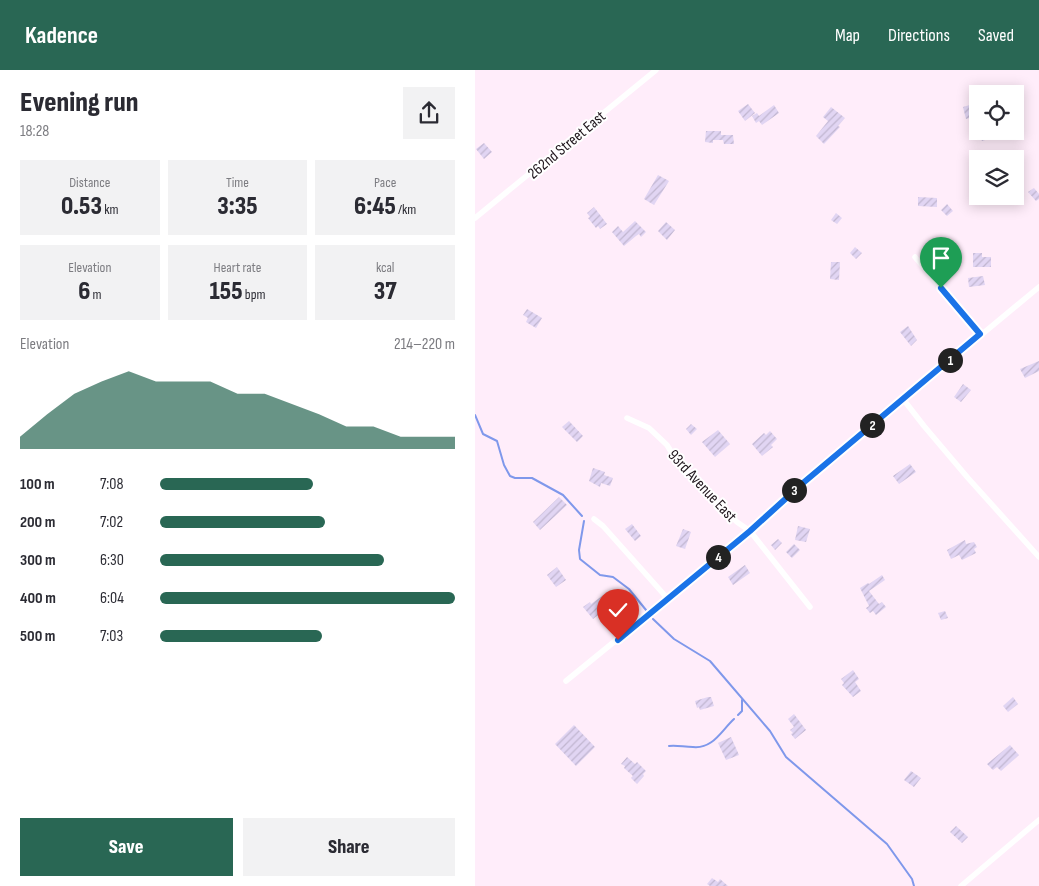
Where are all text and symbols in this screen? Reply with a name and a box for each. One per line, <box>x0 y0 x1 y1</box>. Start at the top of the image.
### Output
text: Kadence <box>25 21 98 50</box>
text: Map <box>835 25 860 46</box>
text: Directions <box>888 25 950 46</box>
text: Saved <box>978 25 1014 46</box>
map controls <box>969 85 1024 205</box>
button: locate <box>969 85 1024 140</box>
text: Evening run <box>20 86 138 119</box>
button: share <box>403 87 455 139</box>
street label: 262nd Street East <box>524 107 610 183</box>
text: 18:28 <box>20 122 49 141</box>
button: layers <box>969 150 1024 205</box>
text: Distance <box>69 174 110 191</box>
text: Time <box>226 174 249 191</box>
text: Pace <box>374 174 396 191</box>
text: 0.53 <box>61 191 102 222</box>
text: 3:35 <box>217 191 258 222</box>
text: 6:45 <box>354 191 396 222</box>
text: km <box>102 201 119 218</box>
text: /km <box>396 201 416 218</box>
pin <box>920 237 962 288</box>
icon: arrive <box>927 244 955 272</box>
text: Elevation <box>68 259 111 276</box>
text: Heart rate <box>214 259 261 276</box>
text: kcal <box>376 259 394 276</box>
text: 6 <box>78 276 90 307</box>
text: 155 <box>210 276 243 307</box>
text: 37 <box>374 276 397 307</box>
text: m <box>90 286 102 303</box>
text: bpm <box>243 286 265 303</box>
text: Elevation <box>20 335 69 354</box>
text: 214–220 m <box>394 335 455 354</box>
pin: 1 <box>937 348 963 372</box>
text: 1 <box>948 352 953 369</box>
pin: 2 <box>859 412 885 438</box>
text: 2 <box>869 417 876 434</box>
street label: 93rd Avenue East <box>664 446 740 526</box>
text: 100 m <box>20 475 55 494</box>
text: 7:08 <box>100 475 123 494</box>
pin: 3 <box>781 478 807 502</box>
text: 3 <box>791 482 798 499</box>
text: 200 m <box>20 513 55 532</box>
text: 7:02 <box>100 513 123 532</box>
pin: 4 <box>705 544 731 570</box>
text: 4 <box>715 549 722 566</box>
text: 300 m <box>20 551 56 570</box>
text: 6:30 <box>100 551 124 570</box>
text: 400 m <box>20 589 56 608</box>
text: 6:04 <box>100 589 124 608</box>
pin <box>597 589 639 640</box>
icon: check <box>604 596 632 624</box>
text: 500 m <box>20 627 55 646</box>
text: 7:03 <box>100 627 123 646</box>
button: Save <box>20 818 233 876</box>
button: Share <box>243 818 455 876</box>

